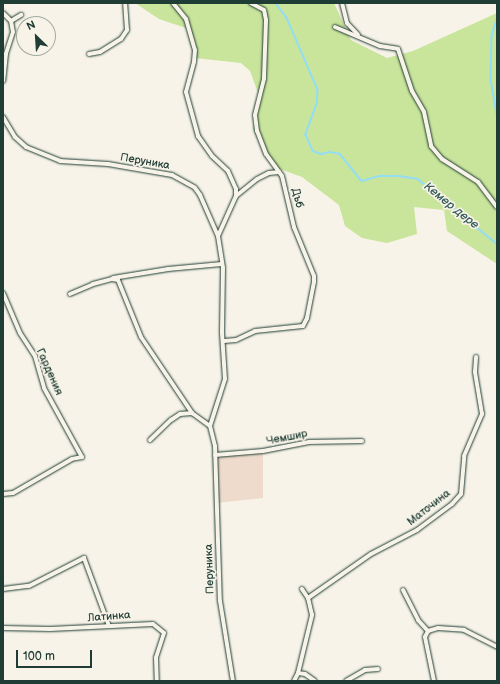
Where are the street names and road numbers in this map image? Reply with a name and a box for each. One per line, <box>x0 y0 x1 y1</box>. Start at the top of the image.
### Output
street label: Перуника <box>119 151 171 173</box>
street label: Дъб <box>288 187 306 209</box>
street label: Гардения <box>33 347 65 397</box>
street label: Чемшир <box>265 428 309 448</box>
street label: Маточина <box>405 487 453 529</box>
street label: Перуника <box>203 544 217 594</box>
street label: Латинка <box>87 609 131 625</box>

